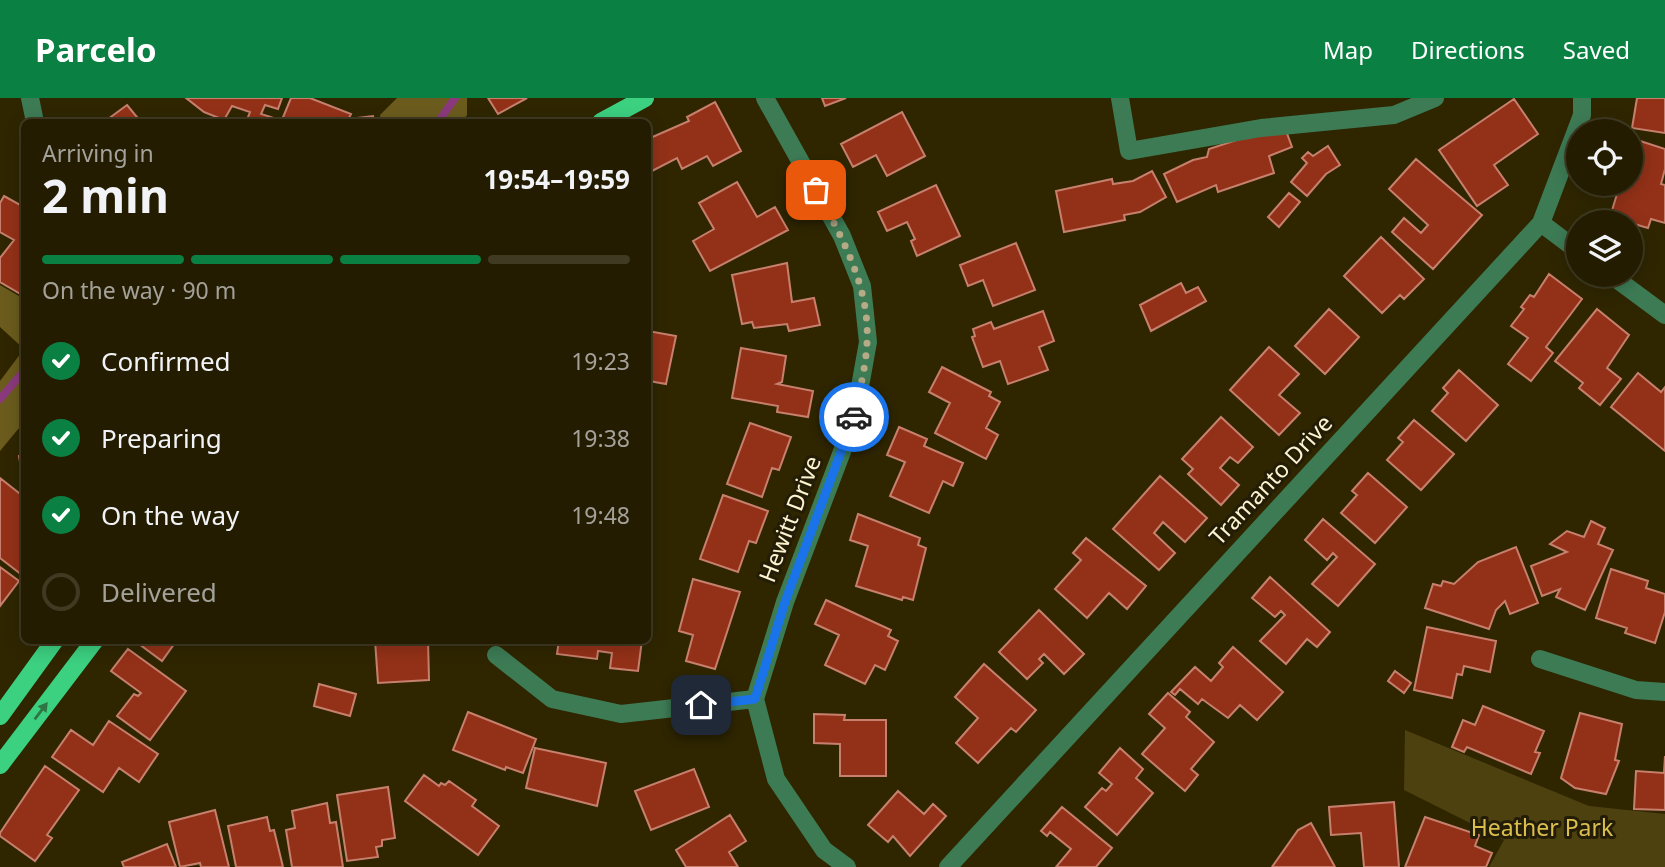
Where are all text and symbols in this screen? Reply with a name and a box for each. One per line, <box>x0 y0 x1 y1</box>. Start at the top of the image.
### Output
text: Parcelo <box>35 27 157 72</box>
text: Map <box>1323 33 1373 66</box>
text: Directions <box>1411 33 1525 66</box>
text: Saved <box>1563 33 1630 66</box>
map controls <box>1566 119 1643 287</box>
button: locate <box>1566 119 1643 196</box>
text: Arriving in <box>42 137 154 169</box>
pin <box>786 160 846 220</box>
text: 19:54–19:59 <box>483 161 630 197</box>
text: 2 min <box>42 164 169 226</box>
icon: bag <box>797 171 835 209</box>
button: layers <box>1566 210 1643 287</box>
text: On the way · 90 m <box>42 274 236 306</box>
icon: check <box>42 342 80 380</box>
text: Confirmed <box>101 343 231 379</box>
text: 19:23 <box>571 345 630 377</box>
courier <box>819 382 889 452</box>
icon: car <box>835 398 873 436</box>
street label: Tramanto Drive <box>1202 407 1339 551</box>
icon: check <box>42 419 80 457</box>
text: Preparing <box>101 420 222 456</box>
text: 19:38 <box>571 422 630 454</box>
street label: Hewitt Drive <box>750 451 828 586</box>
icon: check <box>42 496 80 534</box>
text: On the way <box>101 497 239 533</box>
text: 19:48 <box>571 499 630 531</box>
text: Delivered <box>101 574 217 610</box>
pin <box>671 675 731 735</box>
icon: home <box>682 686 720 724</box>
one-way arrow <box>34 702 49 720</box>
park label: Heather Park <box>1471 811 1614 843</box>

